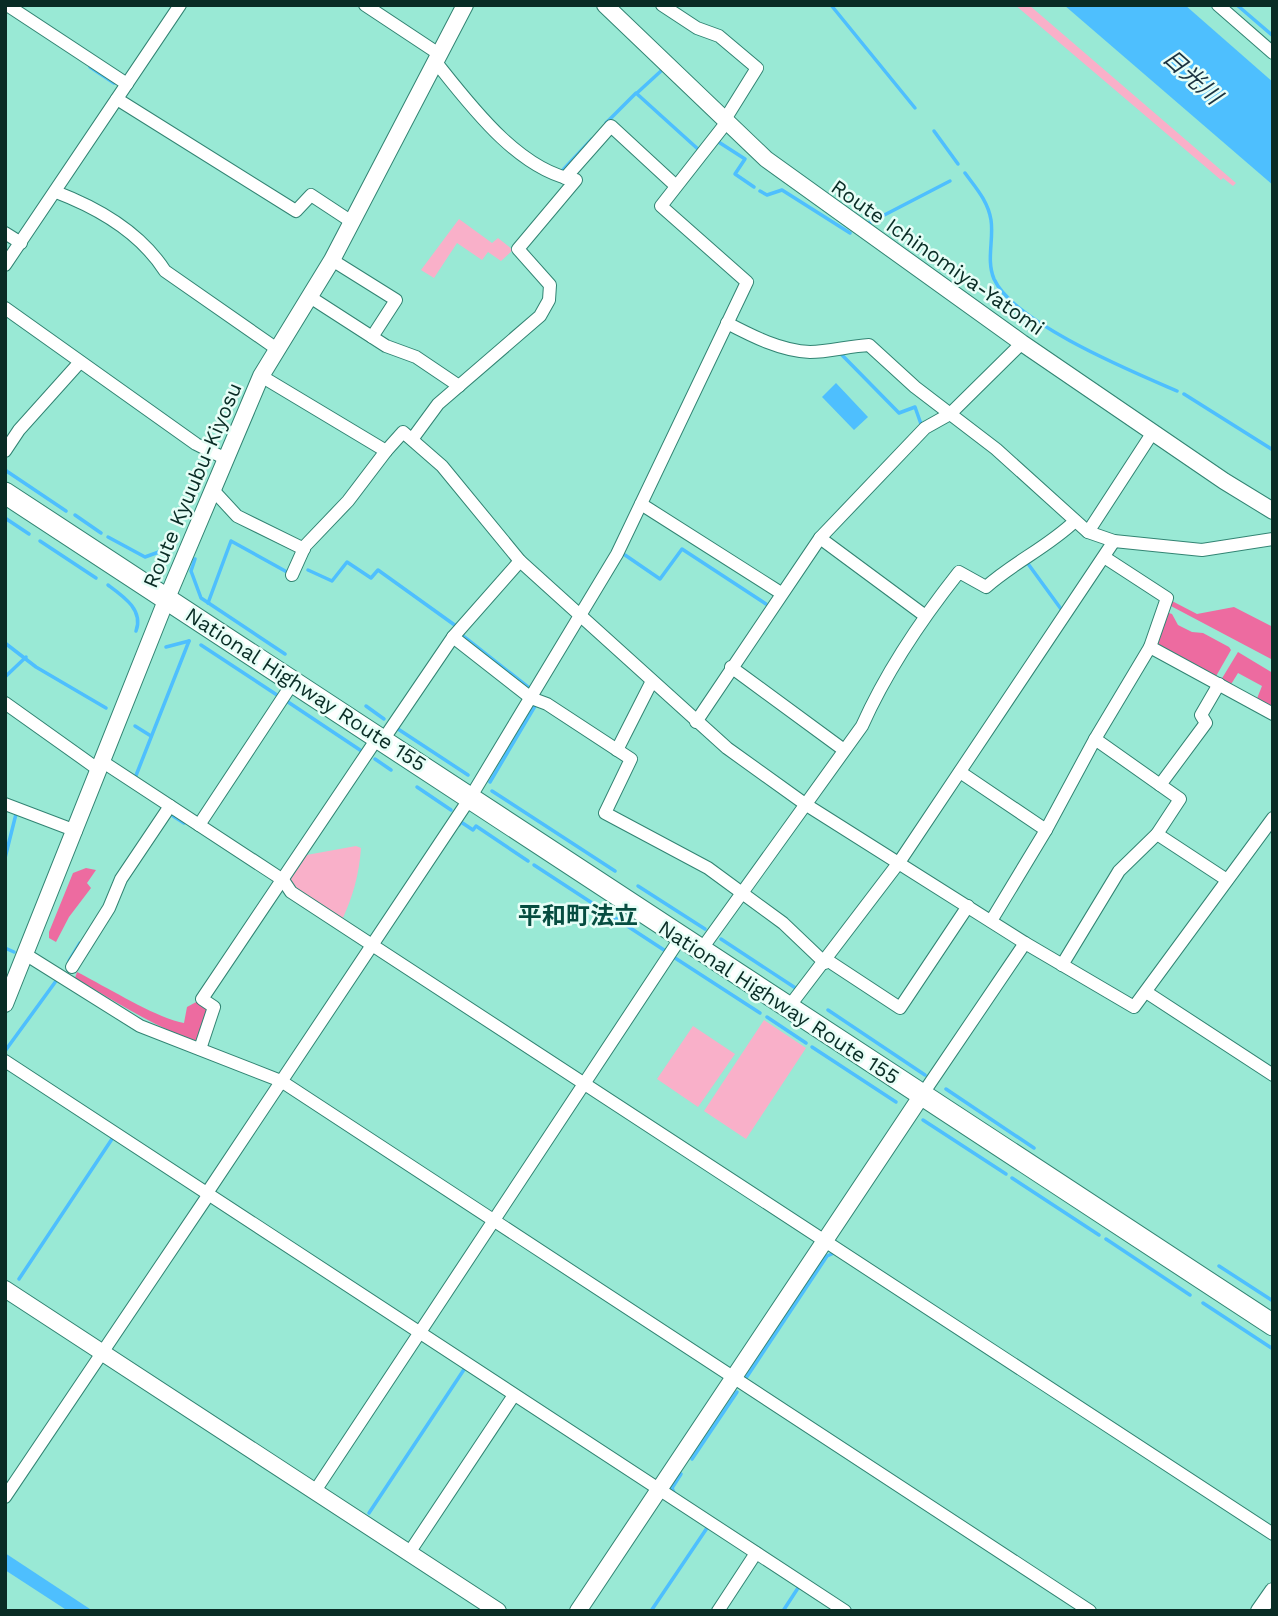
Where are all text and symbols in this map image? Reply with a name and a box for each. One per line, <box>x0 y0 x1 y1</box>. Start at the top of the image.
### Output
water label: 日光川 <box>1157 44 1229 112</box>
street label: Route Ichinomiya-Yatomi <box>827 174 1049 340</box>
street label: Route Kyuubu-Kiyosu <box>137 379 247 591</box>
street label: National Highway Route 155 <box>181 602 431 776</box>
district label: 平和町法立 <box>518 902 638 930</box>
street label: National Highway Route 155 <box>654 915 904 1089</box>

